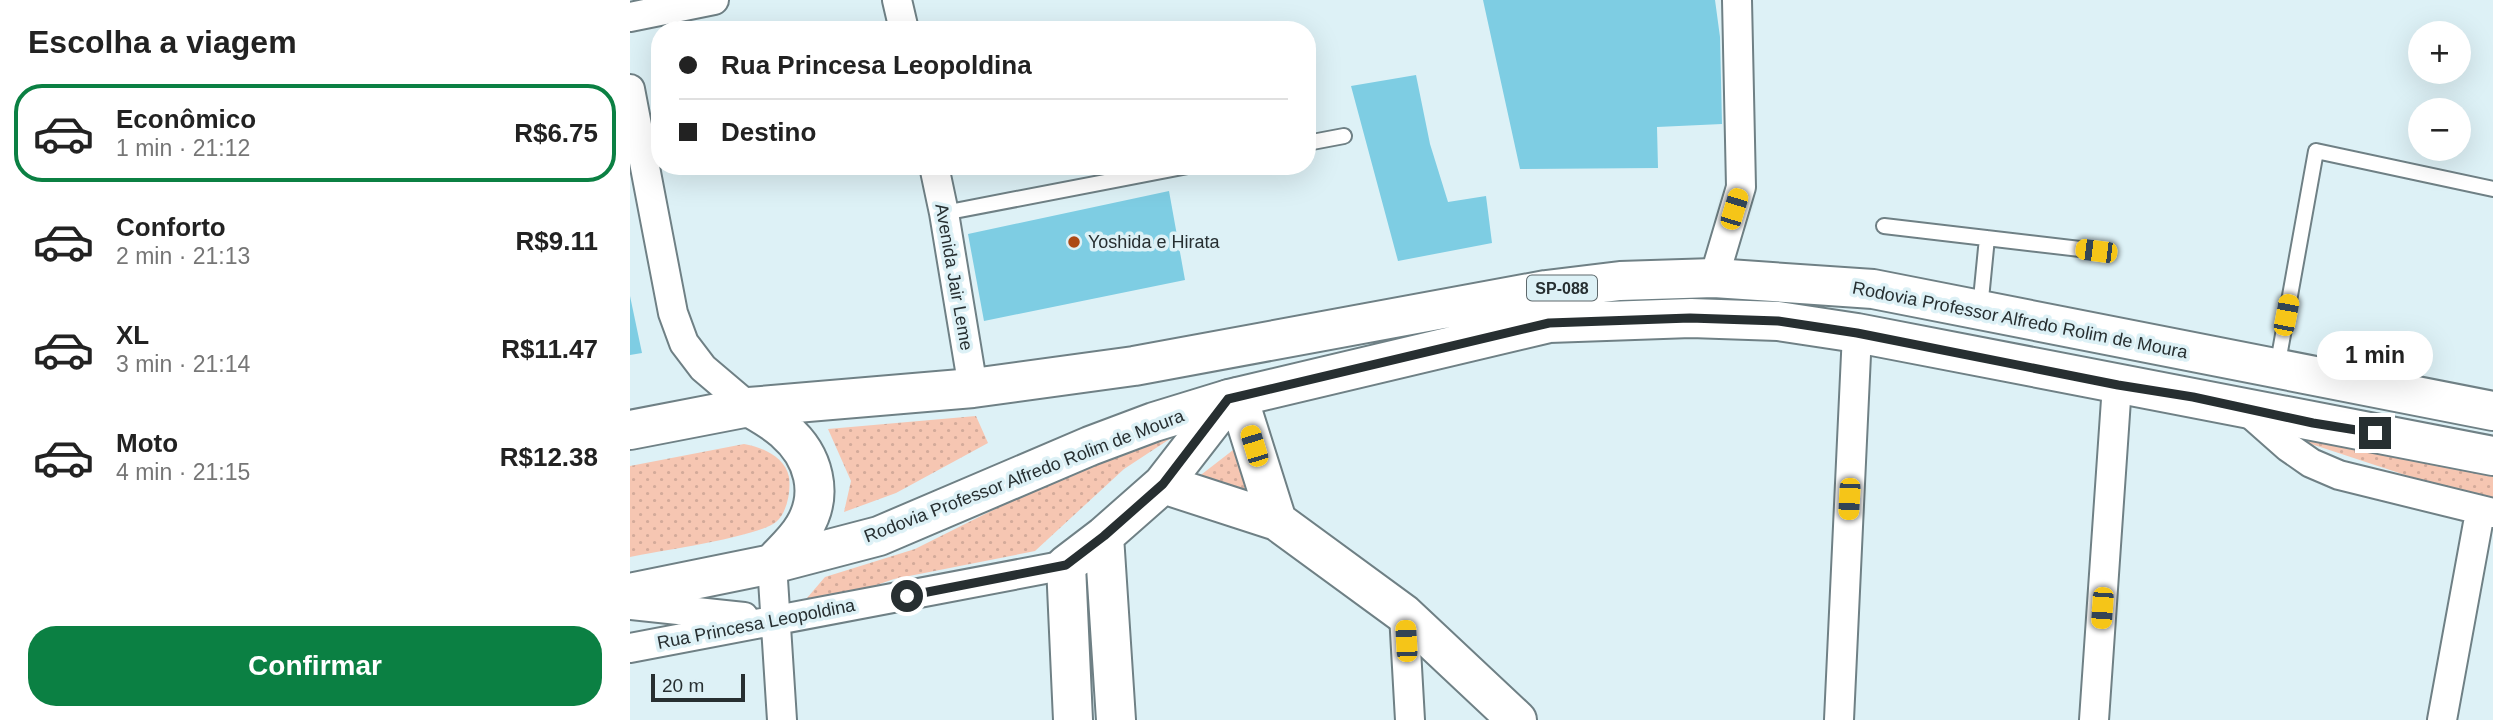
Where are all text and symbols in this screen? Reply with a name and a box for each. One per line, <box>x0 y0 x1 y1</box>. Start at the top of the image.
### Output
map controls <box>2408 21 2471 161</box>
button: + <box>2408 21 2471 84</box>
text: Escolha a viagem <box>28 24 297 60</box>
text: Rua Princesa Leopoldina <box>721 50 1032 80</box>
button: − <box>2408 98 2471 161</box>
icon: car <box>32 102 95 165</box>
text: Econômico <box>116 104 256 134</box>
text: Destino <box>721 117 816 147</box>
text: R$6.75 <box>514 118 598 148</box>
text: 1 min · 21:12 <box>116 135 250 161</box>
car <box>1718 186 1751 232</box>
street label: Avenida Jair Leme <box>931 202 977 352</box>
icon: car <box>32 210 95 273</box>
text: Conforto <box>116 212 226 242</box>
text: R$9.11 <box>516 226 598 256</box>
place label: Yoshida e Hirata <box>1088 232 1220 252</box>
marker: Yoshida e Hirata <box>1066 234 1082 250</box>
car <box>2074 238 2119 264</box>
text: 2 min · 21:13 <box>116 243 250 269</box>
road number: SP-088 <box>1527 276 1597 300</box>
street label: Rodovia Professor Alfredo Rolim de Moura <box>1851 278 2190 363</box>
car <box>2272 292 2301 338</box>
icon: car <box>32 318 95 381</box>
text: XL <box>116 320 149 350</box>
callout: 1 min <box>2317 332 2433 380</box>
text: R$11.47 <box>501 334 598 364</box>
text: 1 min <box>2345 342 2405 368</box>
text: 3 min · 21:14 <box>116 351 250 377</box>
street label: Rodovia Professor Alfredo Rolim de Moura <box>861 405 1188 546</box>
route end <box>2359 417 2391 449</box>
car <box>1238 423 1271 469</box>
icon: car <box>32 426 95 489</box>
text: Moto <box>116 428 178 458</box>
text: R$12.38 <box>500 442 598 472</box>
text: 4 min · 21:15 <box>116 459 250 485</box>
car <box>1838 477 1861 521</box>
route start <box>891 580 923 612</box>
car <box>2091 586 2114 630</box>
street label: Rua Princesa Leopoldina <box>655 595 858 653</box>
car <box>1395 619 1418 663</box>
button: Confirmar <box>28 626 602 706</box>
scale bar <box>651 671 746 703</box>
text: 20 m <box>662 675 704 696</box>

